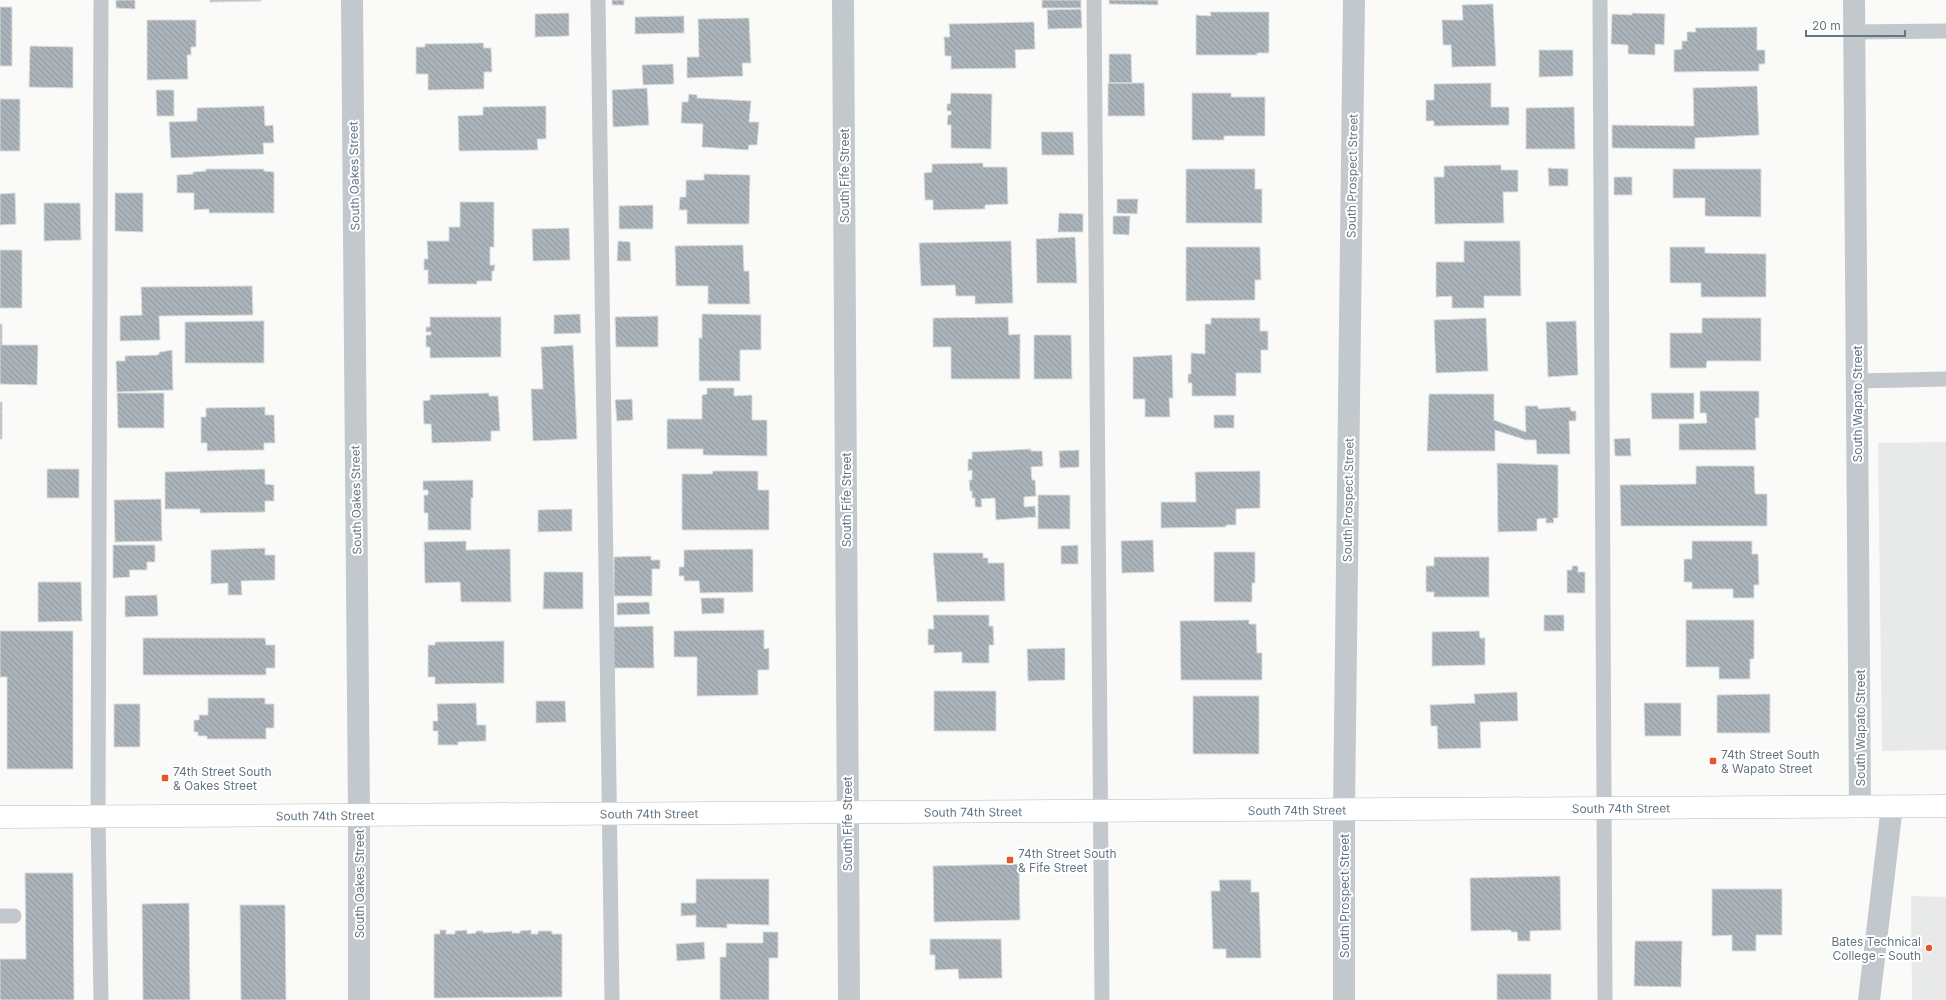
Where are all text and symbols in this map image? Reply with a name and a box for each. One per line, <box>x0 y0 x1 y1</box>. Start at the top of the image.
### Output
scale bar <box>1806 12 1905 38</box>
text: 20 m <box>1812 18 1841 33</box>
street label: South Prospect Street <box>1343 114 1361 238</box>
street label: South Oakes Street <box>346 121 362 231</box>
street label: South Fife Street <box>837 129 852 223</box>
street label: South Wapato Street <box>1850 346 1865 462</box>
street label: South Prospect Street <box>1339 438 1357 562</box>
street label: South Oakes Street <box>348 445 364 555</box>
street label: South Fife Street <box>839 453 854 547</box>
street label: South Wapato Street <box>1853 670 1868 786</box>
place label: 74th Street South & Wapato Street <box>1721 747 1820 776</box>
marker: 74th Street South & Wapato Street <box>1708 756 1718 766</box>
place label: 74th Street South & Oakes Street <box>173 764 272 793</box>
marker: 74th Street South & Oakes Street <box>160 773 170 783</box>
street label: South Fife Street <box>840 777 855 871</box>
street label: South 74th Street <box>1572 800 1670 816</box>
street label: South 74th Street <box>1248 802 1346 817</box>
street label: South 74th Street <box>924 804 1022 819</box>
street label: South 74th Street <box>600 806 698 821</box>
street label: South 74th Street <box>276 807 374 823</box>
street label: South Oakes Street <box>352 829 367 939</box>
street label: South Prospect Street <box>1337 834 1352 958</box>
place label: 74th Street South & Fife Street <box>1018 846 1117 875</box>
marker: 74th Street South & Fife Street <box>1005 855 1015 865</box>
place label: Bates Technical College - South <box>1832 934 1921 963</box>
marker: Bates Technical College - South <box>1924 943 1934 953</box>

